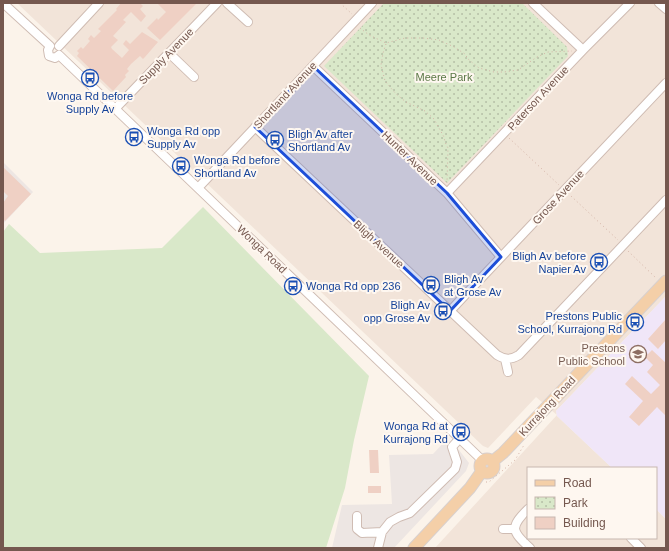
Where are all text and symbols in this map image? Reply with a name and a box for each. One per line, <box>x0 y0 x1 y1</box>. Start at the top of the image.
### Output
street label: Supply Avenue <box>136 26 196 86</box>
street label: Shortland Avenue <box>251 59 319 131</box>
street label: Paterson Avenue <box>505 63 571 133</box>
bus stop icon: Wonga Rd before Supply Av <box>80 68 100 88</box>
park label: Meere Park <box>416 71 473 83</box>
place label: Wonga Rd before Supply Av <box>47 90 133 115</box>
place label: Wonga Rd opp Supply Av <box>147 125 220 150</box>
bus stop icon: Wonga Rd opp Supply Av <box>124 127 144 147</box>
place label: Bligh Av after Shortland Av <box>288 128 353 153</box>
street label: Hunter Avenue <box>380 128 440 188</box>
bus stop icon: Bligh Av after Shortland Av <box>265 130 285 150</box>
place label: Wonga Rd before Shortland Av <box>194 154 280 179</box>
bus stop icon: Wonga Rd before Shortland Av <box>171 156 191 176</box>
street label: Grose Avenue <box>530 167 586 227</box>
street label: Bligh Avenue <box>351 218 407 270</box>
street label: Wonga Road <box>235 222 289 276</box>
place label: Bligh Av before Napier Av <box>512 250 586 275</box>
bus stop icon: Bligh Av before Napier Av <box>589 252 609 272</box>
place label: Bligh Av at Grose Av <box>444 273 502 298</box>
bus stop icon: Bligh Av at Grose Av <box>421 275 441 295</box>
bus stop icon: Wonga Rd opp 236 <box>283 276 303 296</box>
place label: Wonga Rd opp 236 <box>306 280 401 292</box>
place label: Bligh Av opp Grose Av <box>364 299 430 324</box>
bus stop icon: Bligh Av opp Grose Av <box>433 301 453 321</box>
place label: Prestons Public School, Kurrajong Rd <box>517 310 622 335</box>
bus stop icon: Prestons Public School, Kurrajong Rd <box>625 312 645 332</box>
place label: Prestons Public School <box>558 342 625 367</box>
school or university icon: Prestons Public School <box>628 344 648 364</box>
street label: Kurrajong Road <box>516 374 578 438</box>
place label: Wonga Rd at Kurrajong Rd <box>383 420 448 445</box>
bus stop icon: Wonga Rd at Kurrajong Rd <box>451 422 471 442</box>
legend <box>527 467 657 539</box>
text: Road <box>563 476 592 490</box>
text: Park <box>563 496 589 510</box>
text: Building <box>563 516 606 530</box>

